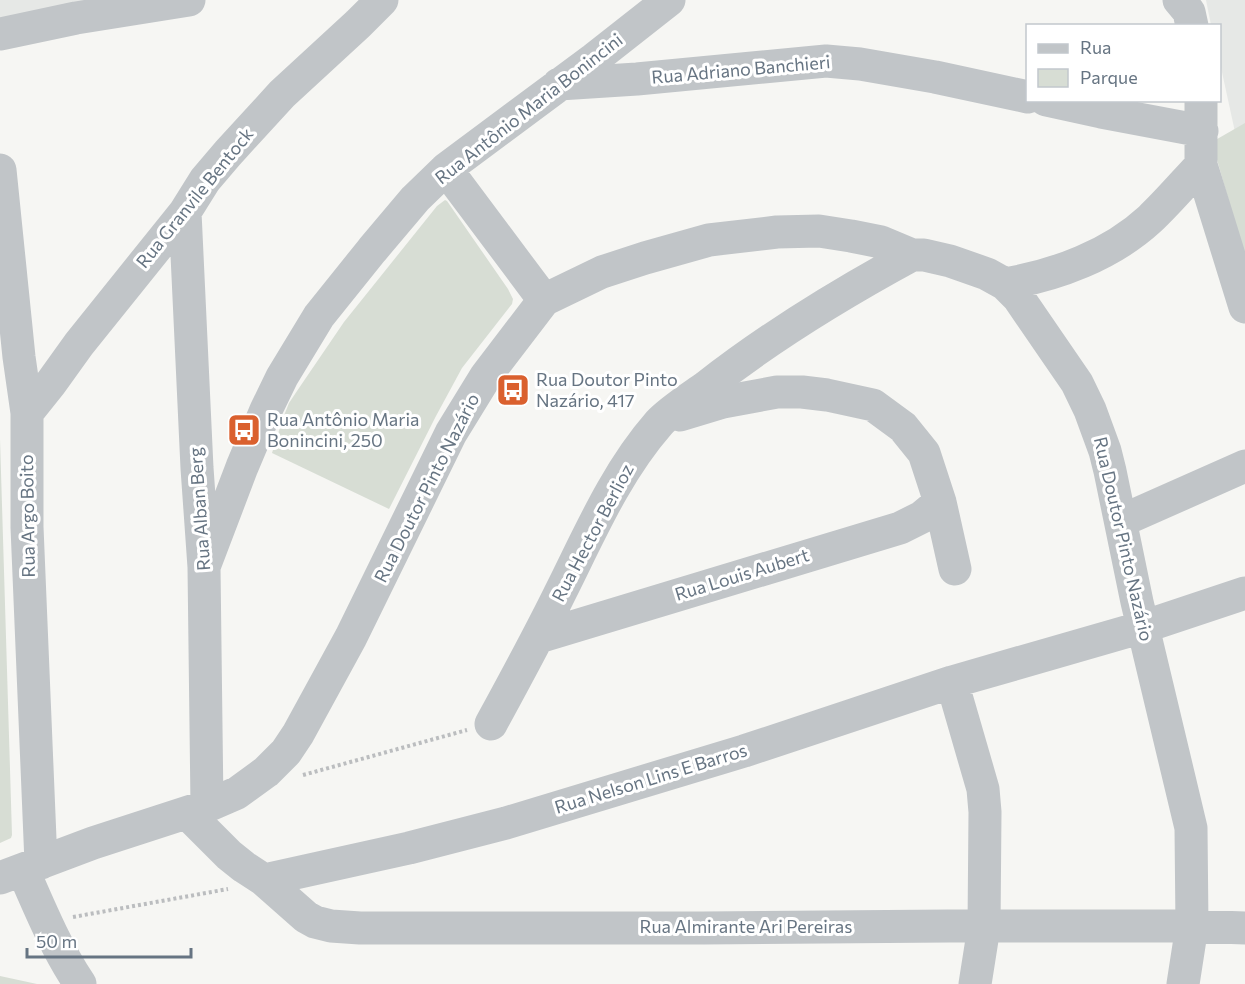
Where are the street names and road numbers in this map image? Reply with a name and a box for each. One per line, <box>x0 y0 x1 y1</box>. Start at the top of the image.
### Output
street label: Rua Antônio Maria Bonincini <box>430 28 627 188</box>
street label: Rua Adriano Banchieri <box>651 50 831 88</box>
street label: Rua Granvile Bentock <box>131 123 258 272</box>
street label: Rua Doutor Pinto Nazário <box>369 389 483 586</box>
street label: Rua Doutor Pinto Nazário <box>1090 434 1158 643</box>
street label: Rua Alban Berg <box>184 446 214 572</box>
street label: Rua Argo Boito <box>15 454 39 578</box>
street label: Rua Hector Berlioz <box>547 460 638 605</box>
street label: Rua Louis Aubert <box>672 543 812 605</box>
street label: Rua Nelson Lins E Barros <box>552 738 750 818</box>
street label: Rua Almirante Ari Pereiras <box>640 915 852 937</box>

